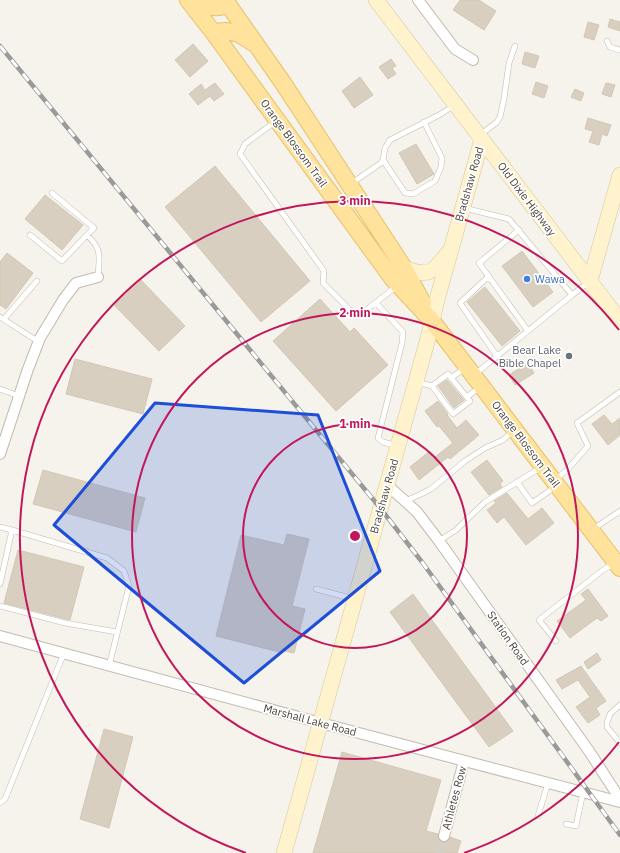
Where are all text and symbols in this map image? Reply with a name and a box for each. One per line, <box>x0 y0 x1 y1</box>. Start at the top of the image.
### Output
street label: Orange Blossom Trail <box>257 96 331 190</box>
street label: Bradshaw Road <box>452 145 486 223</box>
street label: Old Dixie Highway <box>495 159 560 239</box>
text: 3 min <box>339 193 371 208</box>
place label: Wawa <box>535 272 565 286</box>
marker: Wawa <box>522 274 532 284</box>
text: 2 min <box>339 305 371 320</box>
place label: Bear Lake Bible Chapel <box>499 343 561 370</box>
marker: Bear Lake Bible Chapel <box>564 351 574 361</box>
street label: Orange Blossom Trail <box>489 398 563 490</box>
text: 1 min <box>339 416 371 431</box>
street label: Bradshaw Road <box>367 457 401 535</box>
centre of rings <box>348 529 362 543</box>
street label: Station Road <box>484 608 532 668</box>
street label: Marshall Lake Road <box>262 701 358 739</box>
street label: Athletes Row <box>439 764 469 831</box>

